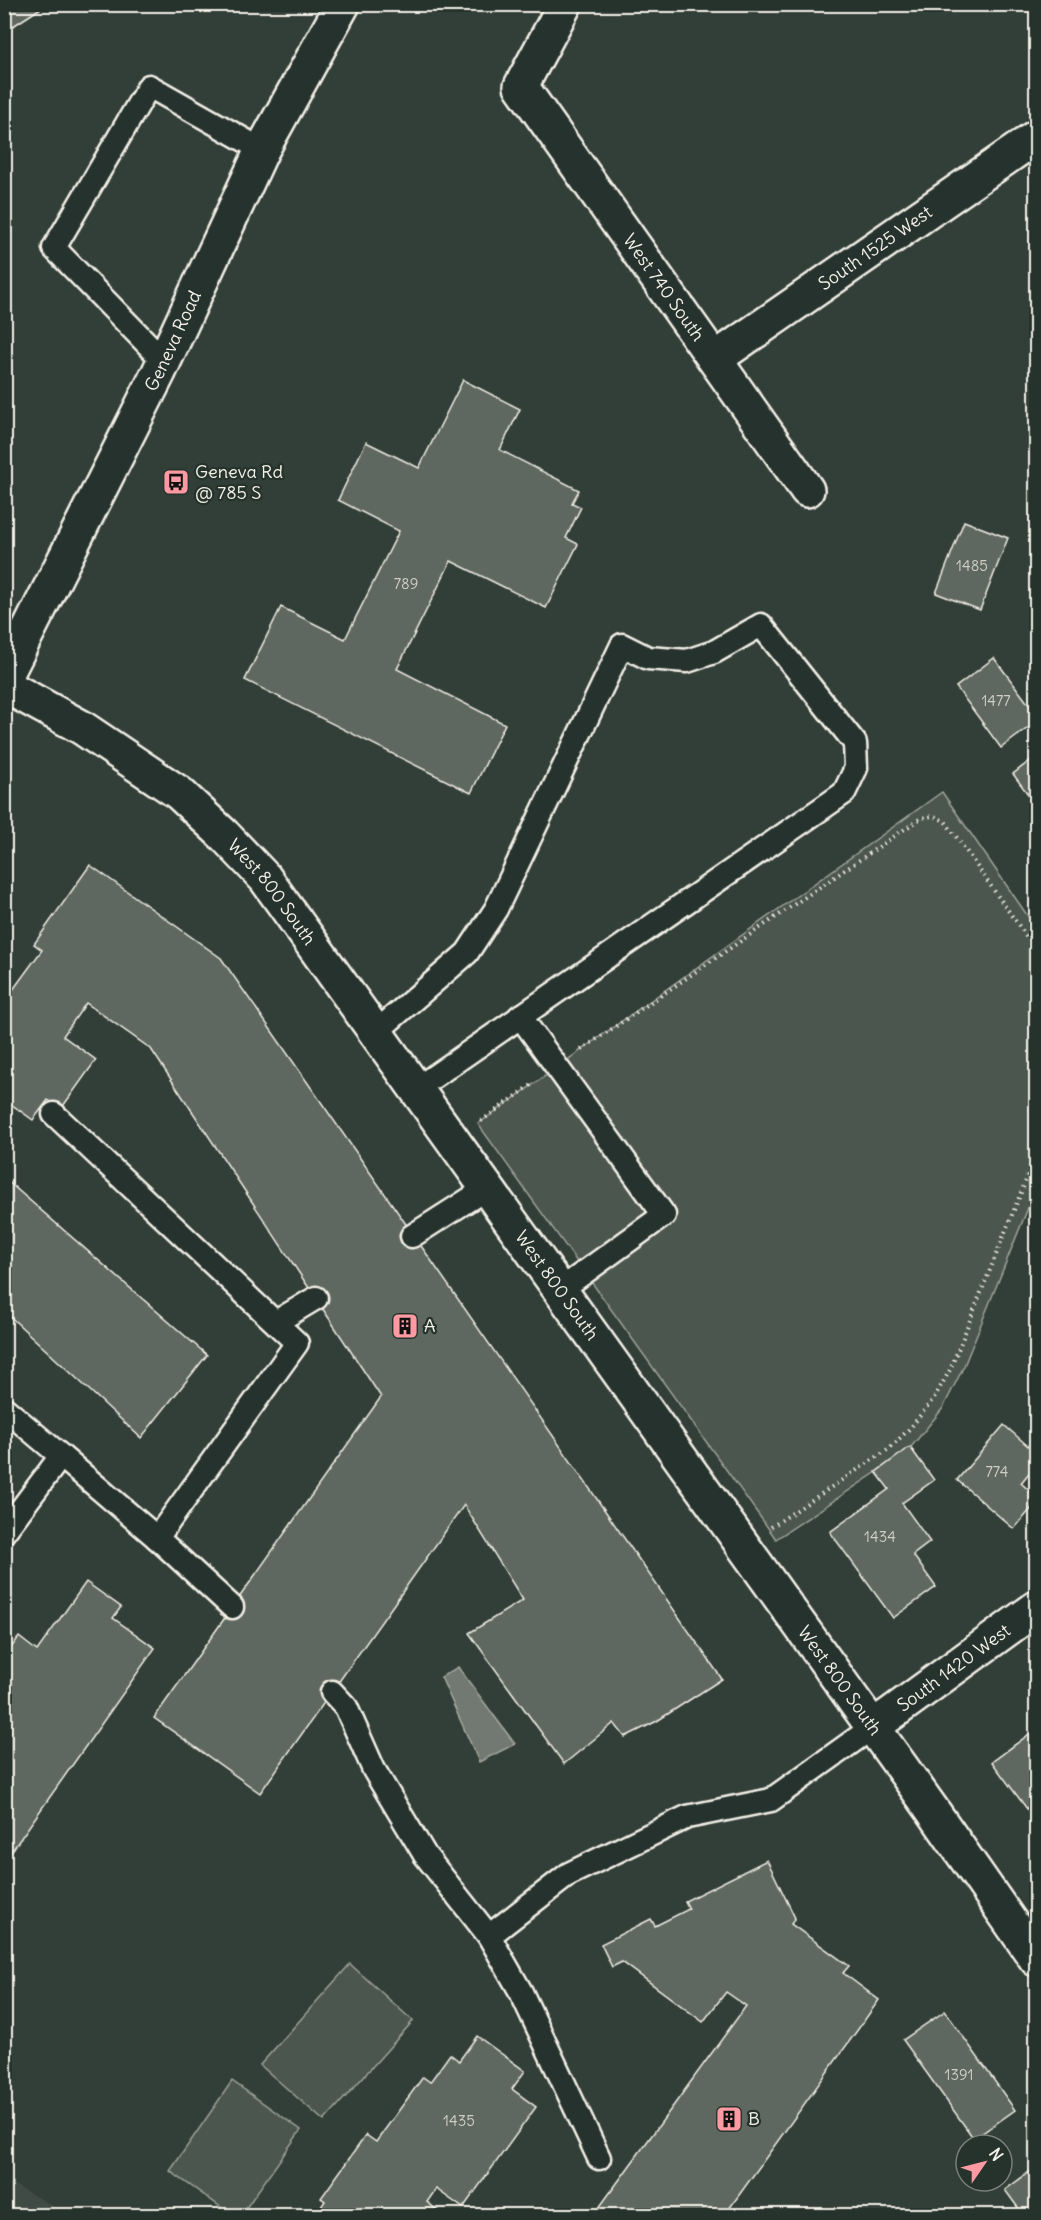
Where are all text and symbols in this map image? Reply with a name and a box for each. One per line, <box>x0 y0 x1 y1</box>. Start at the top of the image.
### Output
street label: South 1525 West <box>814 200 936 295</box>
street label: West 740 South <box>618 229 710 345</box>
street label: Geneva Road <box>139 287 206 395</box>
place label: Geneva Rd @ 785 S <box>195 460 283 504</box>
bus stop icon: Geneva Rd @ 785 S <box>161 467 191 497</box>
house number: 1485 <box>956 556 988 575</box>
house number: 789 <box>394 574 418 593</box>
house number: 1477 <box>981 691 1011 710</box>
street label: West 800 South <box>223 834 321 949</box>
street label: West 800 South <box>510 1226 604 1345</box>
building icon: A <box>390 1311 420 1341</box>
place label: A <box>424 1314 436 1337</box>
house number: 774 <box>985 1462 1009 1481</box>
house number: 1434 <box>864 1527 896 1546</box>
street label: South 1420 West <box>892 1619 1015 1717</box>
street label: West 800 South <box>793 1621 887 1740</box>
house number: 1391 <box>944 2065 974 2084</box>
building icon: B <box>714 2104 744 2134</box>
place label: B <box>748 2107 760 2130</box>
house number: 1435 <box>443 2111 475 2130</box>
north arrow <box>954 2133 1014 2193</box>
text: N <box>985 2144 1008 2165</box>

